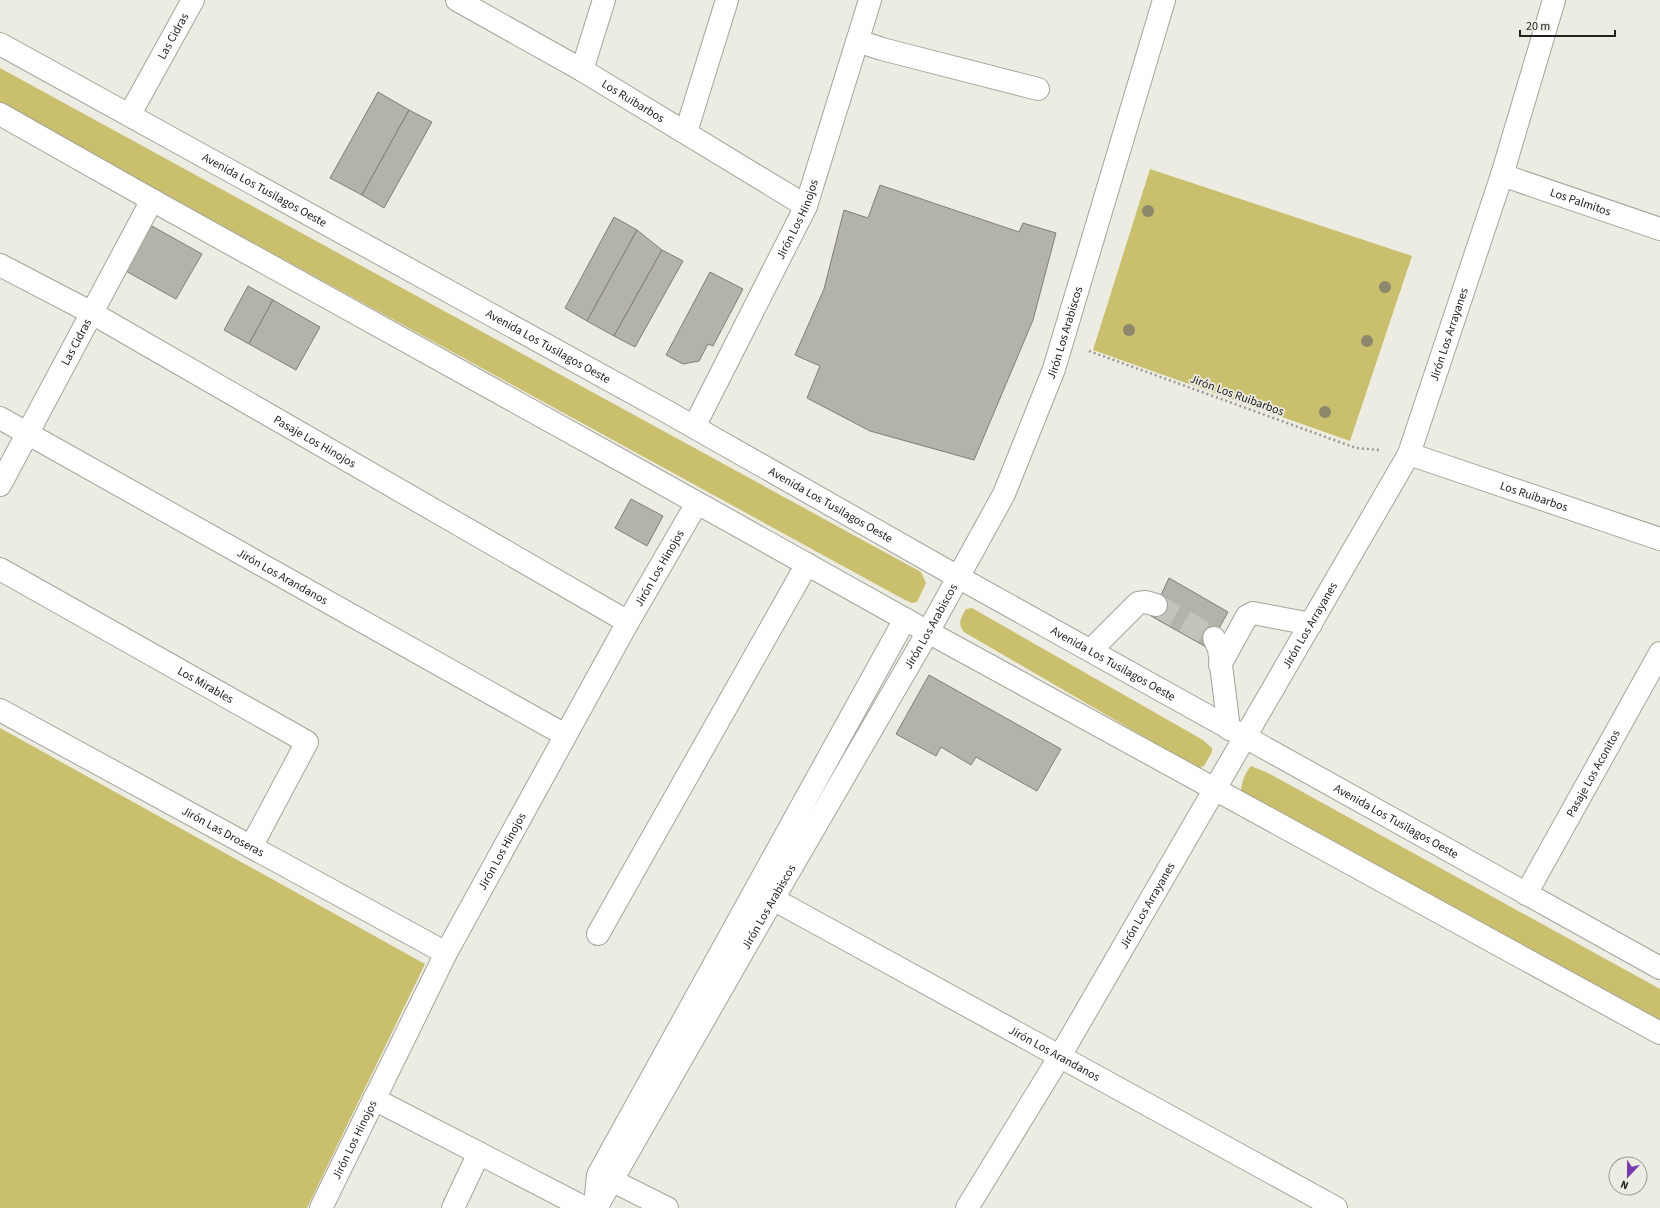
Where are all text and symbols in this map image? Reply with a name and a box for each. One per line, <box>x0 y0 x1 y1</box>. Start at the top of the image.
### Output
street label: Las Cidras <box>154 10 193 63</box>
scale bar <box>1520 12 1615 38</box>
text: 20 m <box>1526 18 1550 35</box>
street label: Los Ruibarbos <box>598 76 667 127</box>
street label: Avenida Los Tusilagos Oeste <box>199 149 330 232</box>
street label: Jirón Los Hinojos <box>772 178 823 263</box>
street label: Los Palmitos <box>1548 184 1613 221</box>
street label: Jirón Los Arabiscos <box>1043 284 1087 382</box>
street label: Jirón Los Arrayanes <box>1426 286 1473 384</box>
street label: Avenida Los Tusilagos Oeste <box>483 305 614 388</box>
street label: Las Cidras <box>57 316 96 369</box>
street label: Jirón Los Ruibarbos <box>1187 371 1286 420</box>
street label: Pasaje Los Hinojos <box>270 411 359 472</box>
street label: Avenida Los Tusilagos Oeste <box>765 463 896 547</box>
street label: Los Ruibarbos <box>1498 477 1570 516</box>
street label: Jirón Los Hinojos <box>631 527 689 610</box>
street label: Jirón Los Arandanos <box>234 545 331 609</box>
street label: Jirón Los Arrayanes <box>1278 579 1342 672</box>
street label: Jirón Los Arabiscos <box>900 581 962 673</box>
street label: Avenida Los Tusilagos Oeste <box>1048 622 1178 705</box>
street label: Los Mirables <box>174 663 237 708</box>
street label: Pasaje Los Aconitos <box>1562 727 1625 820</box>
street label: Avenida Los Tusilagos Oeste <box>1331 780 1461 863</box>
street label: Jirón Las Droseras <box>179 803 267 861</box>
street label: Jirón Los Hinojos <box>474 810 531 893</box>
street label: Jirón Los Arrayanes <box>1116 859 1179 952</box>
street label: Jirón Los Arabiscos <box>738 861 800 953</box>
street label: Jirón Los Arandanos <box>1005 1022 1103 1086</box>
street label: Jirón Los Hinojos <box>328 1098 382 1182</box>
north arrow <box>1608 1156 1648 1196</box>
text: N <box>1618 1176 1631 1193</box>

